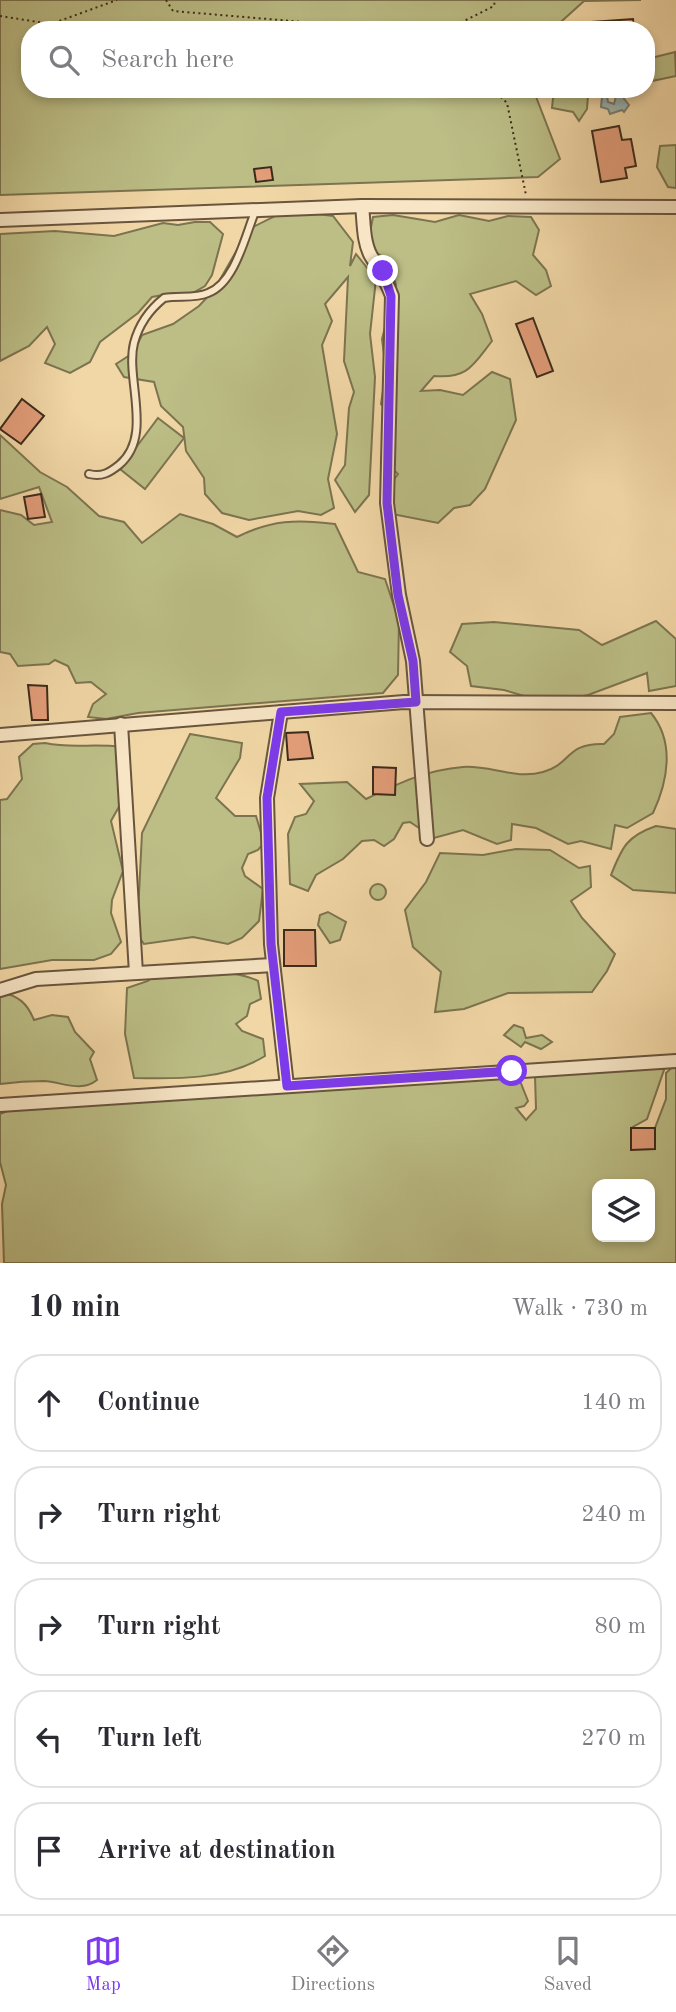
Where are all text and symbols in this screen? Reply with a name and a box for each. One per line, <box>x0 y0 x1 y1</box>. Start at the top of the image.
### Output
search box <box>21 21 655 98</box>
icon: search <box>45 41 83 79</box>
text: Search here <box>101 47 234 73</box>
route end <box>367 255 398 286</box>
route start <box>496 1055 527 1086</box>
map controls <box>592 1179 655 1242</box>
button: layers <box>592 1179 655 1242</box>
text: 10 min <box>28 1293 121 1323</box>
text: Walk · 730 m <box>512 1297 648 1320</box>
icon: ahead <box>30 1384 68 1422</box>
text: Continue <box>97 1390 200 1416</box>
text: 140 m <box>581 1391 646 1414</box>
icon: right <box>30 1496 68 1534</box>
text: Turn right <box>97 1502 220 1528</box>
text: 240 m <box>581 1503 646 1526</box>
icon: right <box>30 1608 68 1646</box>
text: Turn right <box>97 1614 220 1640</box>
text: 80 m <box>595 1615 646 1638</box>
icon: left <box>30 1720 68 1758</box>
text: Turn left <box>97 1726 202 1752</box>
text: 270 m <box>581 1727 646 1750</box>
icon: arrive <box>30 1832 68 1870</box>
text: Arrive at destination <box>97 1838 336 1864</box>
tab: Map <box>84 1932 122 1997</box>
tab: Directions <box>291 1932 375 1997</box>
tab: Saved <box>543 1932 592 1997</box>

